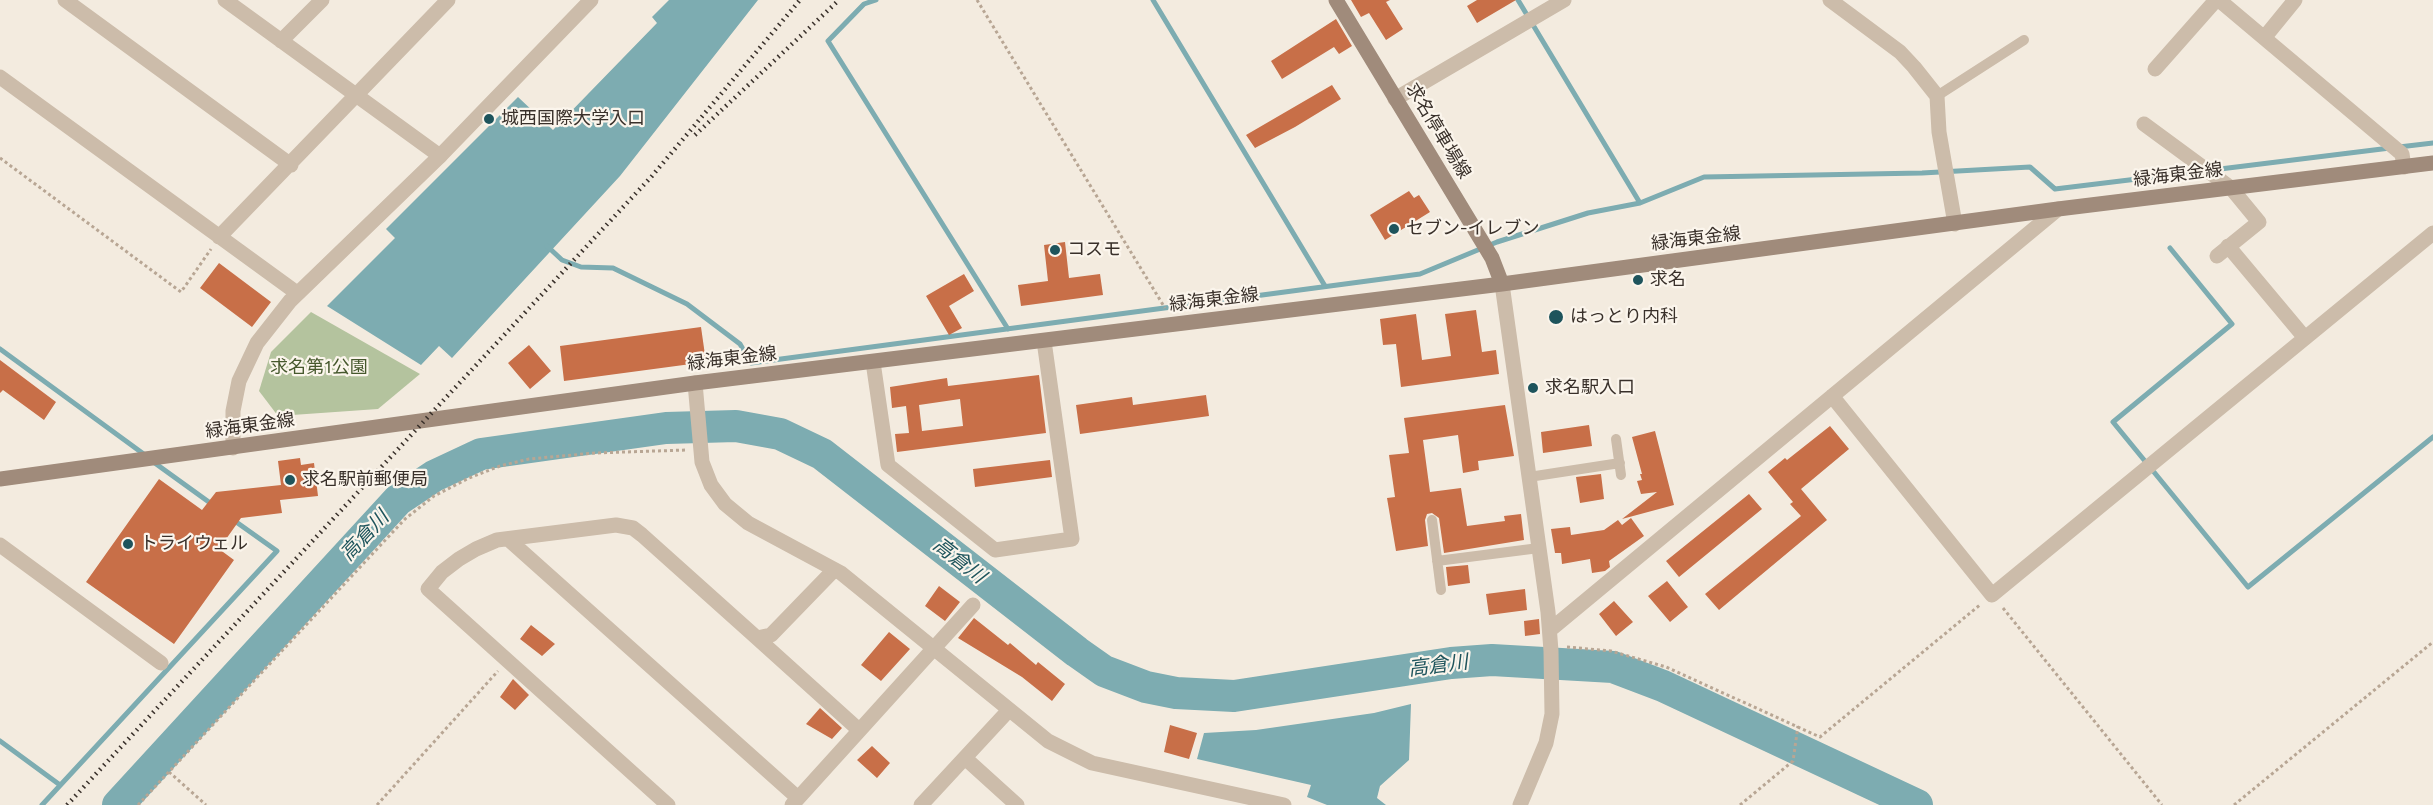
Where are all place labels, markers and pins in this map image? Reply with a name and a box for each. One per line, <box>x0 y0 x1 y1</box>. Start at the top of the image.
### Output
place label: 城西国際大学入口 <box>501 108 645 130</box>
marker: 城西国際大学入口 <box>482 112 496 126</box>
place label: セブン-イレブン <box>1406 218 1540 240</box>
marker: セブン-イレブン <box>1387 222 1401 236</box>
place label: コスモ <box>1067 239 1121 261</box>
marker: コスモ <box>1048 243 1062 257</box>
place label: 求名 <box>1650 269 1686 291</box>
marker: 求名 <box>1631 273 1645 287</box>
place label: はっとり内科 <box>1570 306 1678 328</box>
marker: はっとり内科 <box>1547 308 1565 326</box>
place label: 求名駅入口 <box>1545 377 1635 399</box>
marker: 求名駅入口 <box>1526 381 1540 395</box>
place label: 求名駅前郵便局 <box>302 469 428 491</box>
marker: 求名駅前郵便局 <box>283 473 297 487</box>
place label: トライウェル <box>140 533 248 555</box>
marker: トライウェル <box>121 537 135 551</box>

